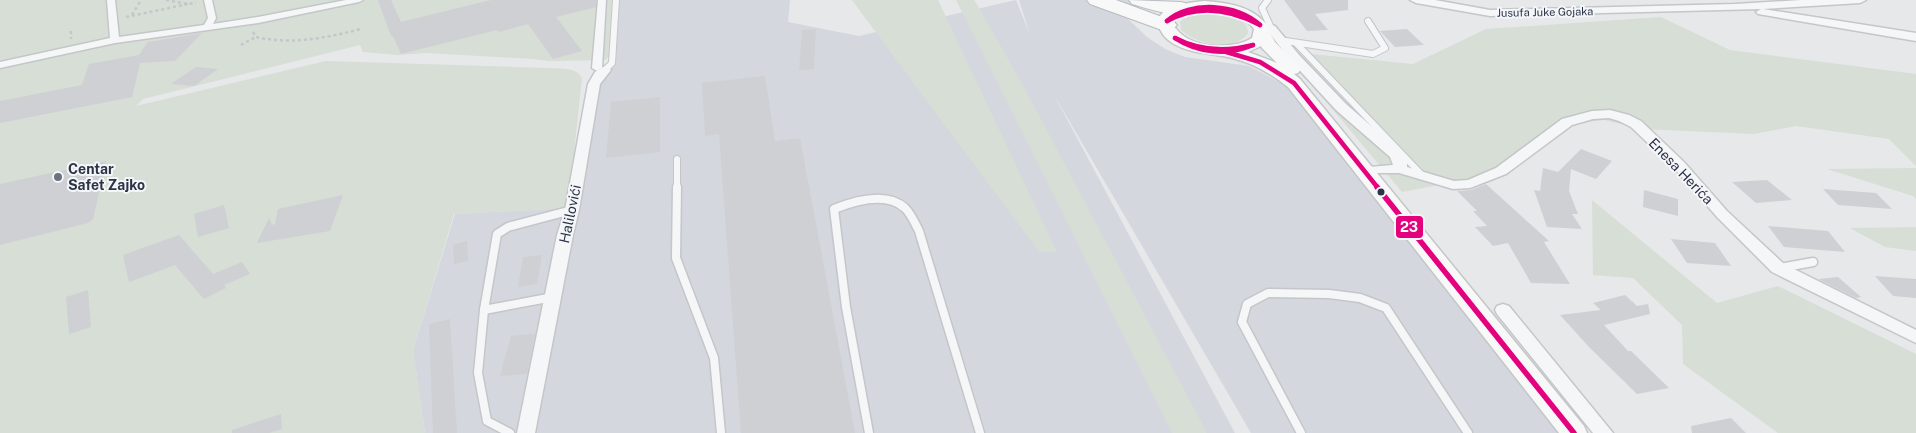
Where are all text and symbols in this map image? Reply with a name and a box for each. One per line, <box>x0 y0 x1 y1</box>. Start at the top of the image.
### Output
street label: Jusufa Juke Gojaka <box>1497 5 1593 19</box>
street label: Enesa Herića <box>1646 135 1716 207</box>
place label: Centar Safet Zajko <box>68 161 145 193</box>
marker: Centar Safet Zajko <box>52 171 64 183</box>
street label: Halilovići <box>556 183 584 245</box>
unlabelled marker <box>1376 187 1386 197</box>
line badge: 23 <box>1395 215 1424 239</box>
text: 23 <box>1400 219 1418 235</box>

